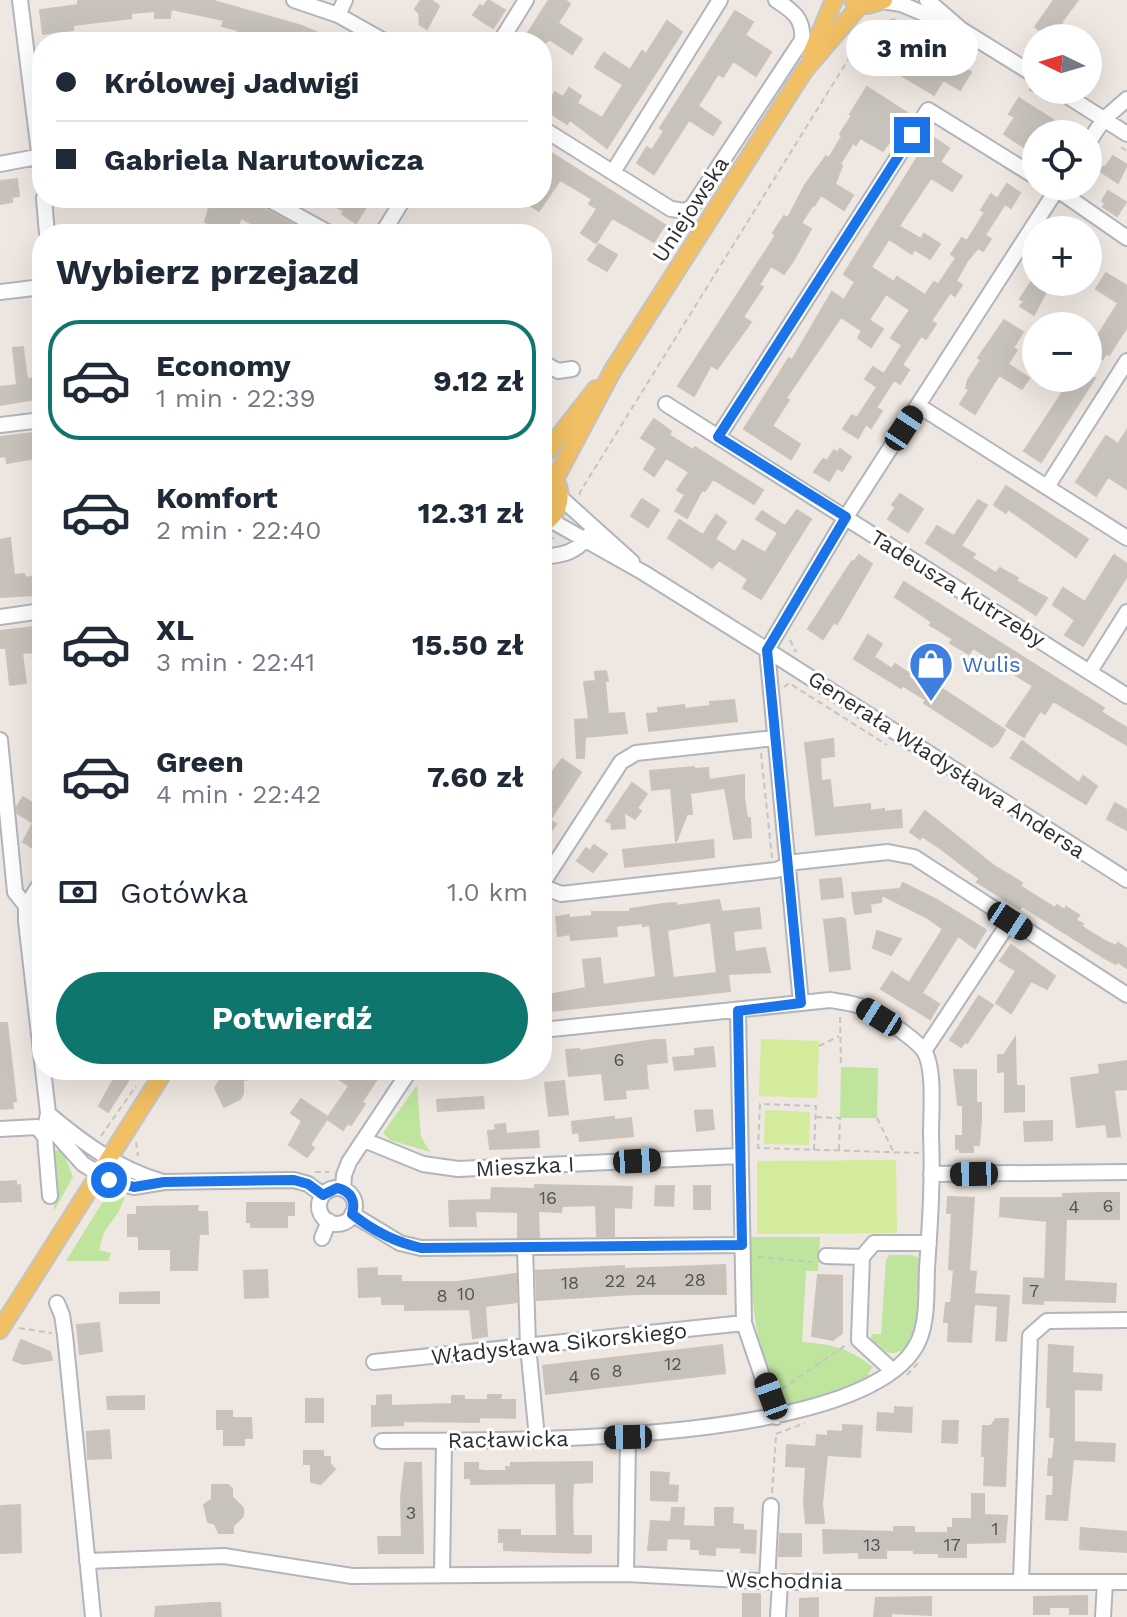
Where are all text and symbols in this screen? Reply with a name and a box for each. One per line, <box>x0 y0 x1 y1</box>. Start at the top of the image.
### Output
callout: 3 min <box>846 19 978 75</box>
north arrow <box>1022 24 1102 104</box>
map controls <box>1022 24 1102 392</box>
text: 3 min <box>876 33 948 63</box>
text: Królowej Jadwigi <box>104 65 359 100</box>
route end <box>894 117 930 153</box>
button: locate <box>1022 120 1102 200</box>
text: Gabriela Narutowicza <box>104 142 424 177</box>
street label: Uniejowska <box>647 152 734 267</box>
button: + <box>1022 216 1102 296</box>
text: Wybierz przejazd <box>56 251 360 293</box>
button: − <box>1022 312 1102 392</box>
icon: car <box>60 344 132 416</box>
text: Economy <box>156 348 291 383</box>
text: 9.12 zł <box>433 363 524 398</box>
text: 1 min · 22:39 <box>156 383 316 413</box>
car <box>881 401 927 455</box>
icon: car <box>60 476 132 548</box>
text: Komfort <box>156 480 278 515</box>
text: 12.31 zł <box>418 495 524 530</box>
text: 2 min · 22:40 <box>156 515 322 545</box>
street label: Tadeusza Kutrzeby <box>866 525 1050 653</box>
icon: car <box>60 608 132 680</box>
text: XL <box>156 612 194 647</box>
text: 15.50 zł <box>412 627 524 662</box>
shop icon: Wulis <box>907 640 955 703</box>
text: 3 min · 22:41 <box>156 647 315 677</box>
place label: Wulis <box>962 652 1020 677</box>
street label: Generała Władysława Andersa <box>804 665 1090 863</box>
icon: car <box>60 740 132 812</box>
text: Green <box>156 744 244 779</box>
text: 7.60 zł <box>427 759 524 794</box>
text: 4 min · 22:42 <box>156 779 321 809</box>
icon: cash <box>56 870 100 914</box>
text: Gotówka <box>120 875 248 910</box>
text: 1.0 km <box>447 877 528 907</box>
car <box>983 898 1037 944</box>
button: Potwierdź <box>56 972 528 1064</box>
car <box>852 994 906 1040</box>
house number: 6 <box>614 1049 624 1070</box>
car <box>612 1148 662 1174</box>
street label: Mieszka I <box>475 1151 575 1182</box>
route start <box>91 1162 127 1198</box>
car <box>950 1162 998 1186</box>
house number: 16 <box>539 1187 557 1208</box>
house number: 6 <box>1103 1195 1113 1216</box>
house number: 4 <box>1069 1196 1080 1217</box>
house number: 28 <box>684 1269 706 1290</box>
house number: 22 <box>605 1270 626 1291</box>
house number: 24 <box>636 1270 656 1291</box>
house number: 18 <box>561 1272 579 1293</box>
house number: 7 <box>1029 1280 1039 1301</box>
house number: 10 <box>457 1283 475 1304</box>
house number: 8 <box>436 1285 448 1306</box>
street label: Władysława Sikorskiego <box>430 1318 688 1369</box>
house number: 12 <box>664 1353 682 1374</box>
house number: 8 <box>611 1360 623 1381</box>
house number: 6 <box>590 1363 600 1384</box>
house number: 4 <box>569 1366 580 1387</box>
car <box>752 1369 790 1423</box>
car <box>604 1425 652 1449</box>
street label: Racławicka <box>447 1426 569 1453</box>
house number: 3 <box>406 1502 416 1523</box>
house number: 1 <box>991 1518 999 1539</box>
house number: 13 <box>863 1534 881 1555</box>
house number: 17 <box>943 1534 961 1555</box>
street label: Wschodnia <box>725 1567 843 1594</box>

